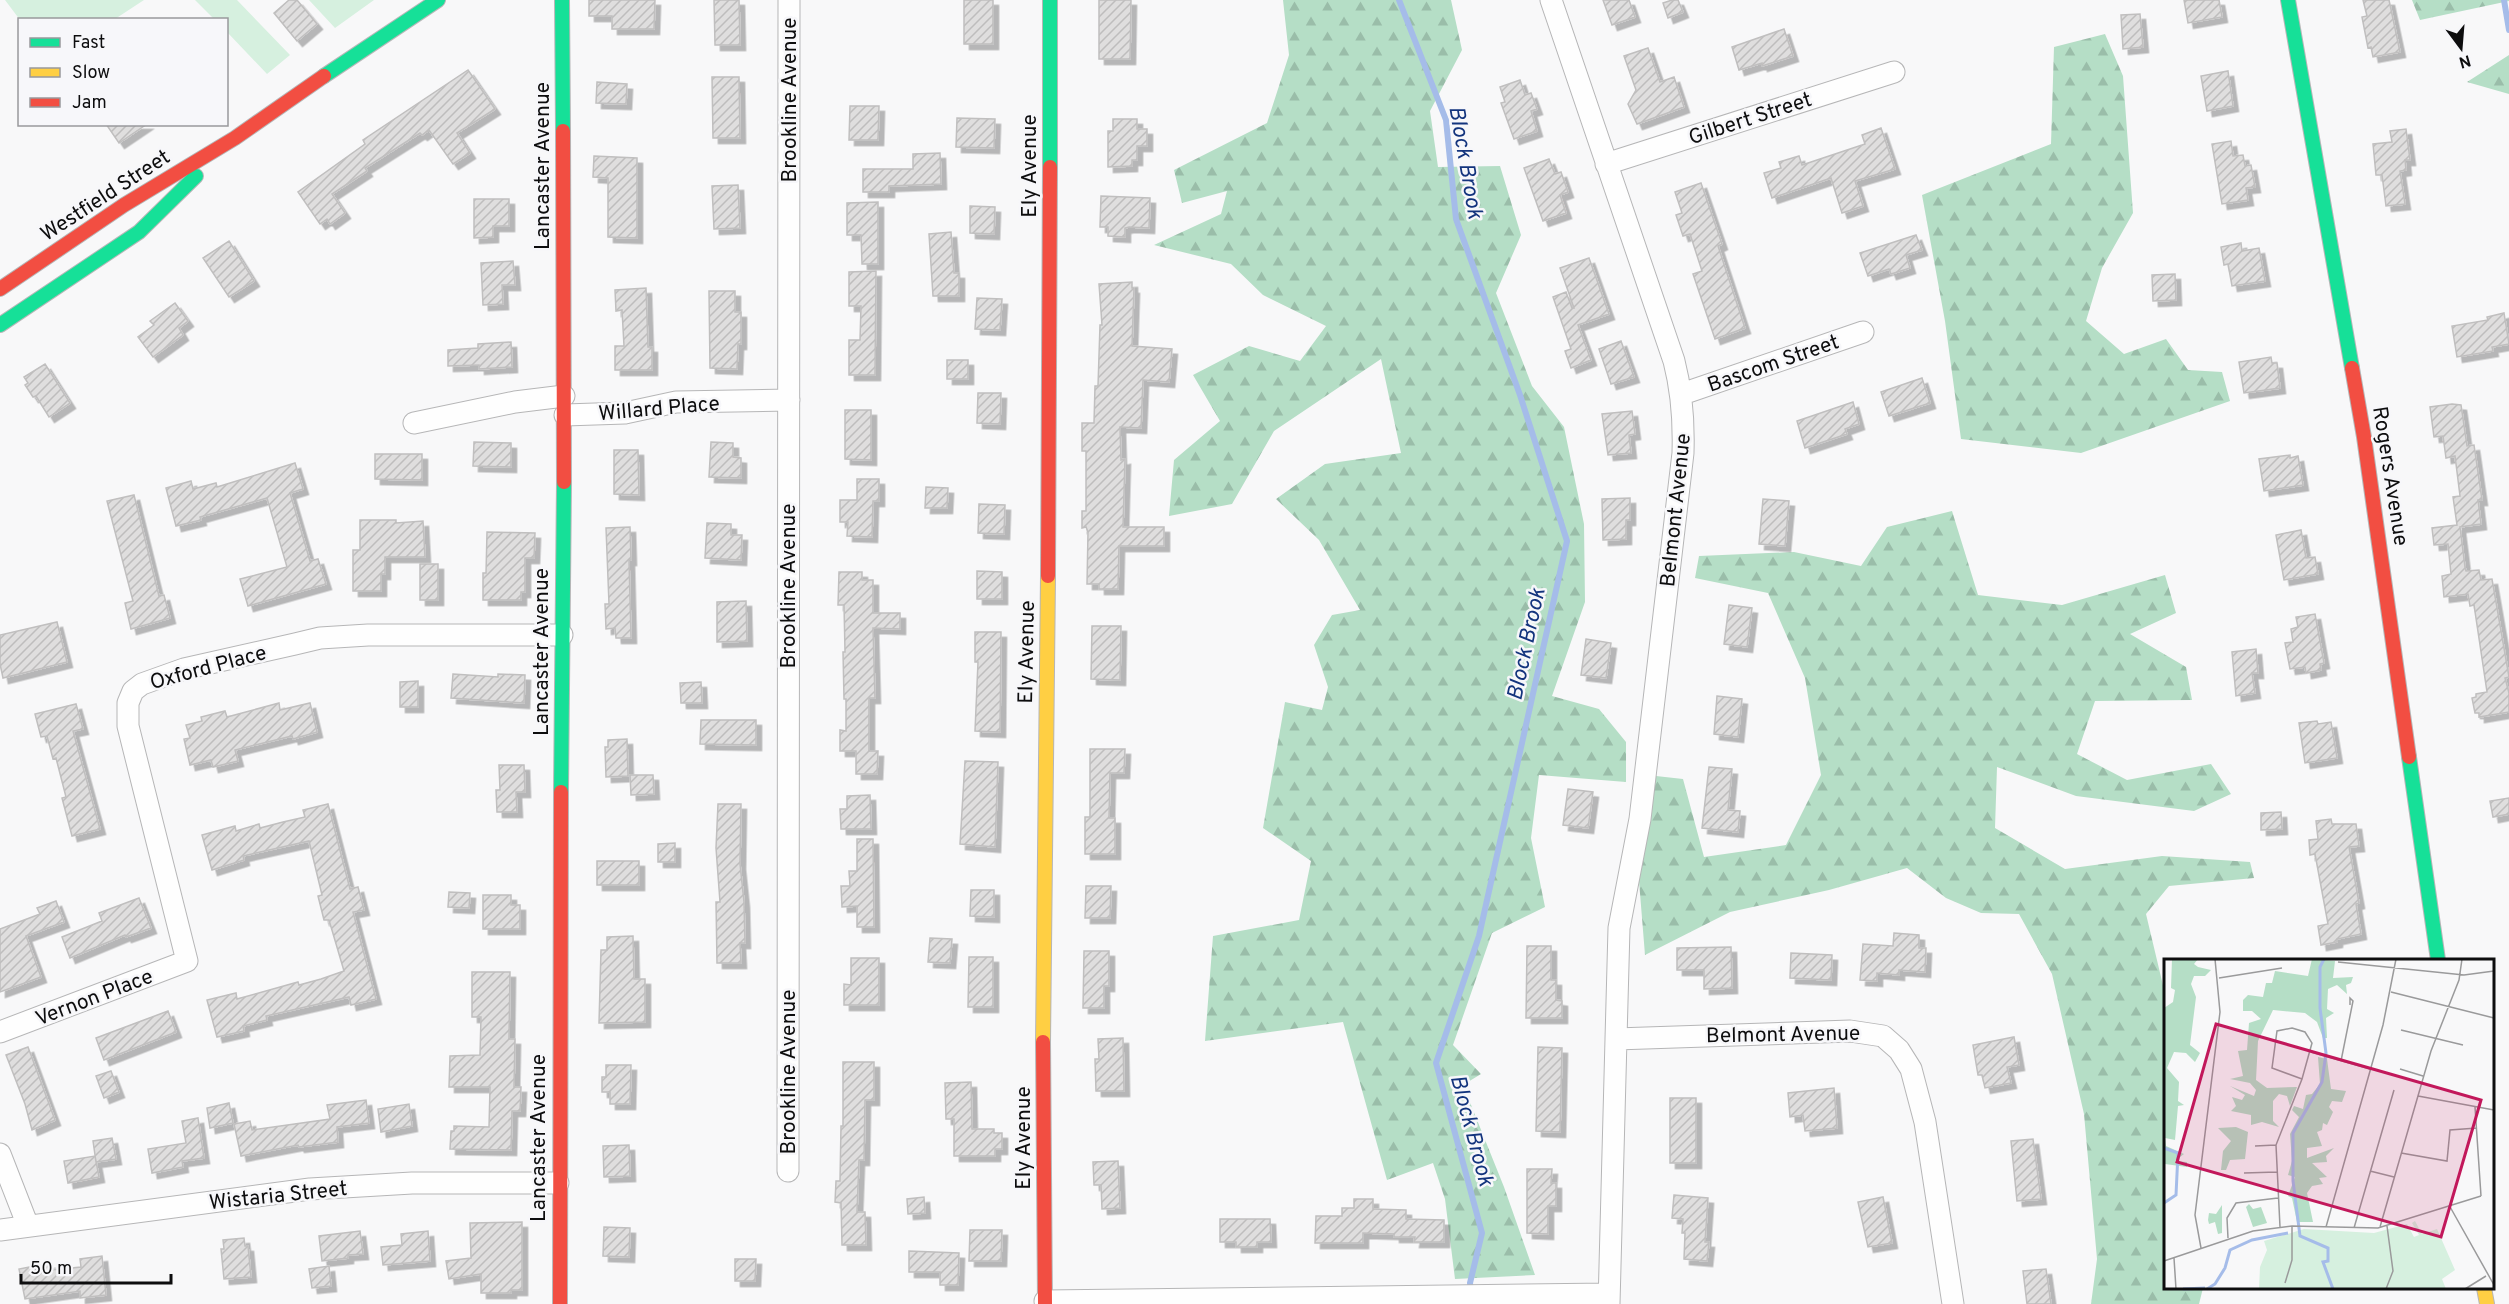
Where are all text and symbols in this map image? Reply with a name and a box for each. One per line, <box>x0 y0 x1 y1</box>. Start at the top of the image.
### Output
legend <box>18 18 228 126</box>
street label: Brookline Avenue <box>777 18 804 182</box>
north arrow <box>2431 18 2491 78</box>
text: Fast <box>72 32 105 55</box>
text: N <box>2456 49 2473 72</box>
text: Slow <box>72 62 110 85</box>
street label: Lancaster Avenue <box>530 82 557 250</box>
street label: Gilbert Street <box>1685 87 1816 152</box>
text: Jam <box>72 92 107 115</box>
water label: Block Brook <box>1441 104 1488 222</box>
street label: Ely Avenue <box>1017 114 1044 218</box>
street label: Westfield Street <box>36 144 176 248</box>
street label: Bascom Street <box>1704 329 1843 400</box>
street label: Willard Place <box>597 391 721 428</box>
street label: Rogers Avenue <box>2365 405 2414 548</box>
street label: Belmont Avenue <box>1655 432 1698 588</box>
street label: Brookline Avenue <box>776 504 803 668</box>
street label: Lancaster Avenue <box>529 568 556 736</box>
water label: Block Brook <box>1502 585 1553 703</box>
street label: Ely Avenue <box>1013 600 1042 704</box>
street label: Oxford Place <box>147 640 270 697</box>
inset map <box>2164 959 2494 1289</box>
street label: Vernon Place <box>32 964 157 1033</box>
street label: Brookline Avenue <box>776 990 803 1154</box>
street label: Belmont Avenue <box>1706 1021 1860 1050</box>
street label: Lancaster Avenue <box>526 1054 553 1222</box>
water label: Block Brook <box>1443 1072 1499 1190</box>
street label: Ely Avenue <box>1011 1086 1038 1190</box>
street label: Wistaria Street <box>208 1176 349 1217</box>
scale bar <box>21 1247 171 1285</box>
text: 50 m <box>30 1258 72 1281</box>

